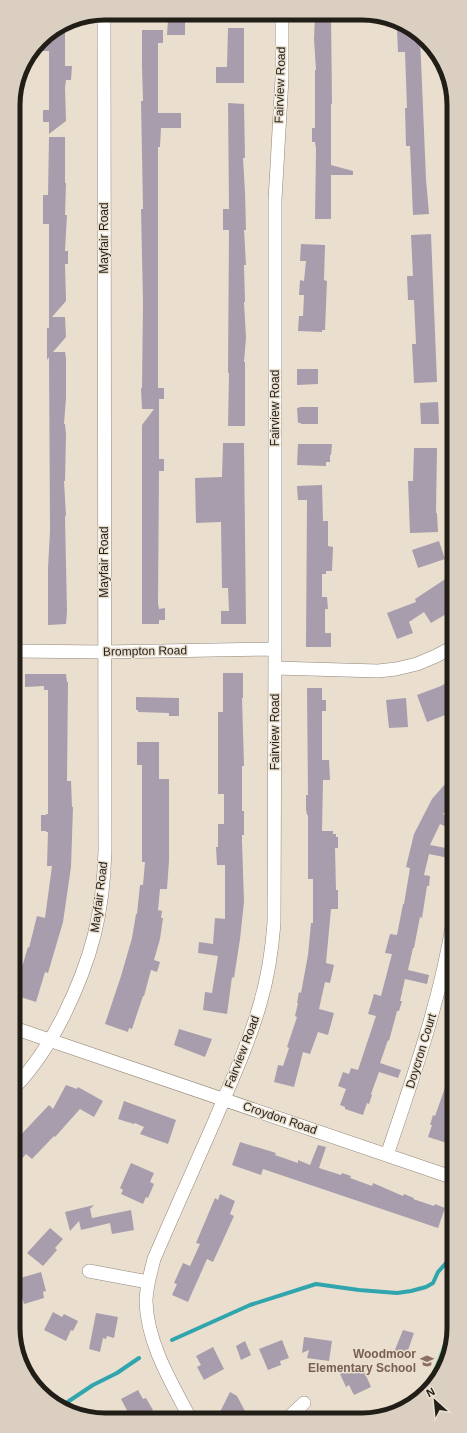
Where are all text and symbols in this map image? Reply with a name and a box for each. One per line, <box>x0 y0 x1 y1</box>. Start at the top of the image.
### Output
street label: Fairview Road <box>272 46 288 124</box>
street label: Mayfair Road <box>97 202 111 274</box>
street label: Fairview Road <box>268 370 282 446</box>
street label: Mayfair Road <box>97 526 111 598</box>
street label: Brompton Road <box>103 643 187 659</box>
street label: Fairview Road <box>268 694 282 770</box>
street label: Mayfair Road <box>88 861 110 933</box>
street label: Doycron Court <box>403 1011 439 1090</box>
street label: Fairview Road <box>222 1014 262 1090</box>
street label: Croydon Road <box>241 1099 319 1137</box>
place label: Woodmoor Elementary School <box>308 1347 416 1375</box>
school or university icon: Woodmoor Elementary School <box>419 1353 435 1369</box>
north arrow <box>415 1381 455 1421</box>
text: N <box>424 1385 437 1399</box>

